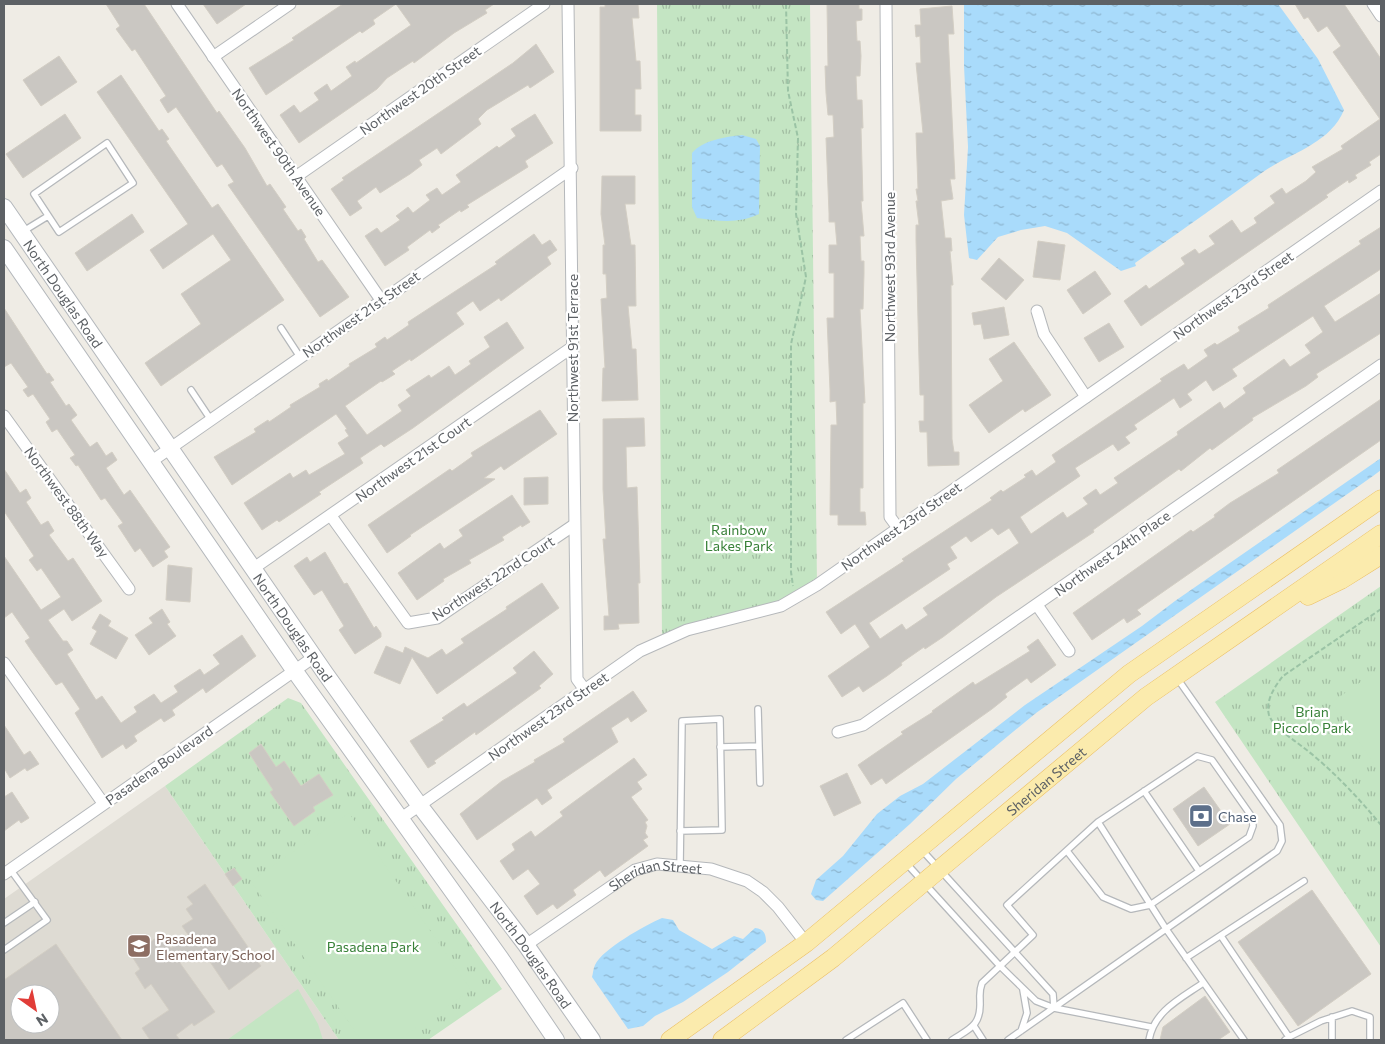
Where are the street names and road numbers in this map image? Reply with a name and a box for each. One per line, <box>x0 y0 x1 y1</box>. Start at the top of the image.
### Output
street label: Northwest 20th Street <box>356 42 484 138</box>
street label: Northwest 90th Avenue <box>228 85 330 219</box>
street label: Northwest 93rd Avenue <box>881 192 898 342</box>
street label: North Douglas Road <box>20 236 107 351</box>
street label: Northwest 23rd Street <box>1170 247 1297 343</box>
street label: Northwest 21st Street <box>299 267 423 361</box>
street label: Northwest 91st Terrace <box>564 274 581 422</box>
street label: Northwest 21st Court <box>352 413 474 505</box>
street label: Northwest 88th Way <box>21 443 113 561</box>
street label: Northwest 23rd Street <box>838 478 965 574</box>
street label: Northwest 24th Place <box>1051 507 1173 599</box>
street label: Northwest 22nd Court <box>429 532 558 624</box>
street label: North Douglas Road <box>250 570 337 684</box>
street label: Northwest 23rd Street <box>485 668 612 764</box>
street label: Pasadena Boulevard <box>102 722 216 808</box>
street label: Sheridan Street <box>1002 742 1089 819</box>
street label: Sheridan Street <box>605 855 703 894</box>
street label: North Douglas Road <box>487 898 576 1011</box>

